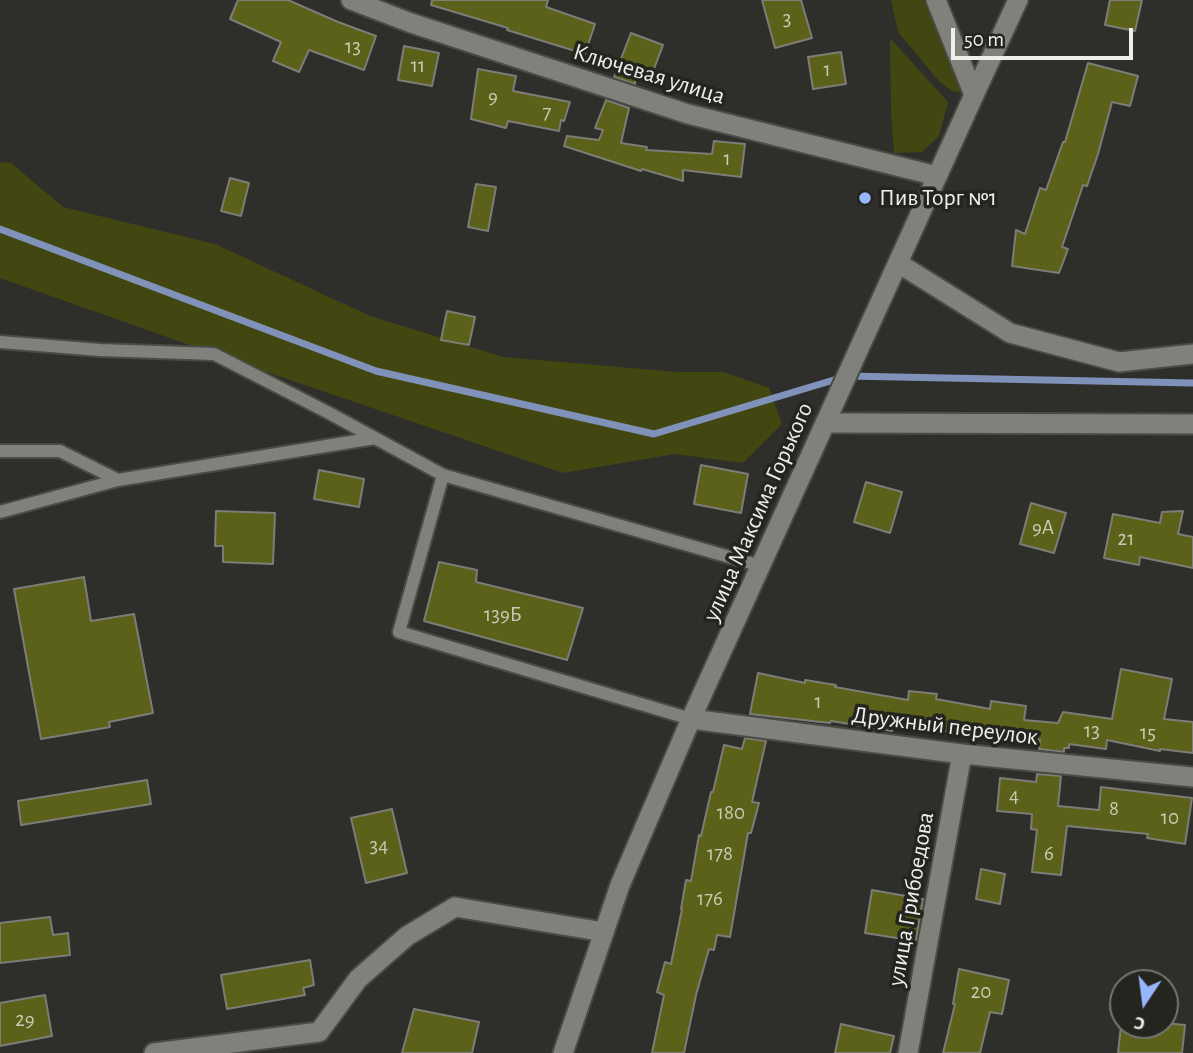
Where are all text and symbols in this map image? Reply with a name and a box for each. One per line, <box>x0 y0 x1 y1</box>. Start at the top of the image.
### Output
house number: 3 <box>783 6 791 32</box>
scale bar <box>955 14 1137 58</box>
text: 50 m <box>964 29 1004 50</box>
house number: 13 <box>345 34 361 60</box>
street label: Ключевая улица <box>570 37 728 111</box>
house number: 11 <box>411 53 425 79</box>
house number: 1 <box>823 57 831 83</box>
house number: 9 <box>488 84 498 110</box>
house number: 7 <box>543 100 551 126</box>
house number: 1 <box>723 146 731 172</box>
place label: Пив Торг №1 <box>879 184 997 212</box>
marker: Пив Торг №1 <box>857 190 873 206</box>
street label: улица Максима Горького <box>697 398 819 626</box>
house number: 9А <box>1032 515 1054 541</box>
house number: 21 <box>1118 526 1134 552</box>
house number: 139Б <box>484 602 522 628</box>
house number: 1 <box>814 689 822 715</box>
street label: Дружный переулок <box>850 700 1040 752</box>
house number: 13 <box>1084 718 1100 744</box>
house number: 15 <box>1140 720 1156 746</box>
house number: 4 <box>1009 783 1019 809</box>
house number: 8 <box>1109 796 1119 822</box>
house number: 180 <box>717 800 745 826</box>
house number: 10 <box>1161 805 1179 831</box>
street label: улица Грибоедова <box>881 810 941 988</box>
house number: 34 <box>370 833 388 859</box>
house number: 178 <box>707 841 733 867</box>
house number: 6 <box>1044 841 1054 867</box>
house number: 176 <box>697 886 723 912</box>
north arrow <box>1109 969 1179 1039</box>
house number: 20 <box>971 979 991 1005</box>
house number: 29 <box>15 1007 35 1033</box>
text: С <box>1132 1013 1147 1033</box>

